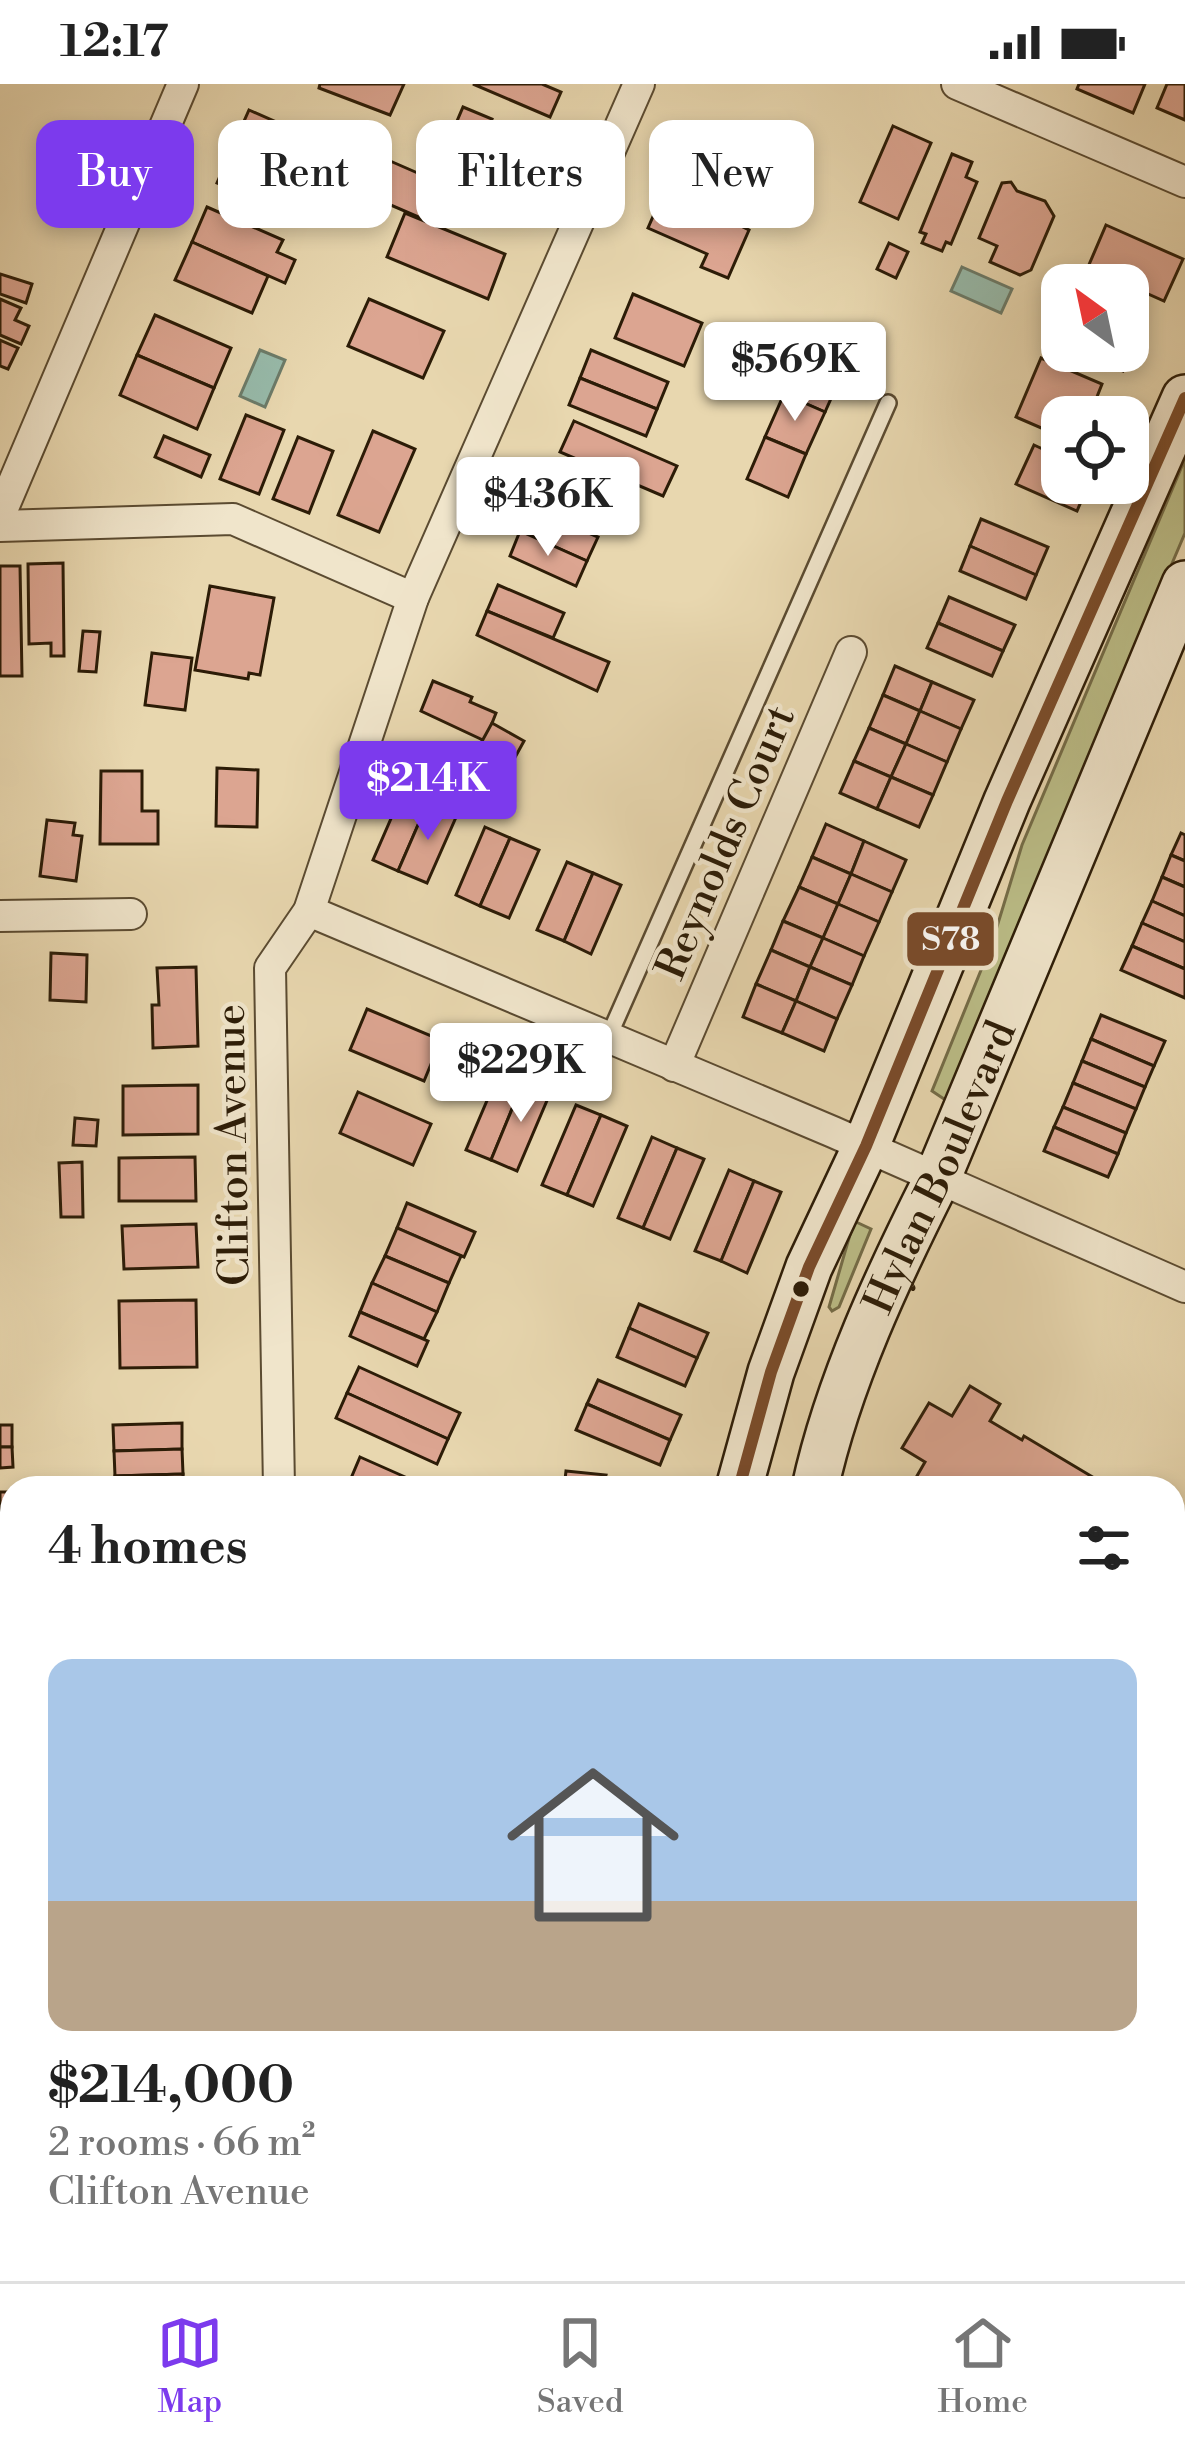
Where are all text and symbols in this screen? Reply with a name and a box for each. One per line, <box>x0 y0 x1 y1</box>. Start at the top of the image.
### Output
text: 12:17 <box>60 14 169 71</box>
chip: Buy <box>36 120 194 228</box>
chip: Rent <box>218 120 392 228</box>
chip: Filters <box>416 120 625 228</box>
chip: New <box>649 120 814 228</box>
north arrow <box>1041 264 1149 372</box>
map controls <box>1041 264 1149 504</box>
pin: $569K <box>711 322 879 424</box>
text: $569K <box>731 336 859 385</box>
button: locate <box>1041 396 1149 504</box>
pin: $436K <box>464 457 632 559</box>
text: $436K <box>484 471 612 520</box>
street label: Reynolds Court <box>645 698 809 988</box>
pin: $214K <box>344 741 512 843</box>
text: $214K <box>367 755 489 804</box>
line badge: S78 <box>905 910 996 968</box>
text: S78 <box>922 920 980 961</box>
street label: Clifton Avenue <box>205 1004 262 1286</box>
street label: Hylan Boulevard <box>853 1013 1029 1322</box>
pin: $229K <box>437 1023 605 1125</box>
text: $229K <box>457 1037 585 1086</box>
unlabelled marker <box>790 1278 812 1300</box>
icon: filters <box>1071 1515 1137 1581</box>
text: 4 homes <box>48 1516 248 1580</box>
icon: home <box>485 1737 701 1953</box>
text: $214,000 <box>48 2055 294 2119</box>
text: 2 rooms · 66 m² <box>48 2119 315 2168</box>
text: Clifton Avenue <box>48 2168 310 2217</box>
tab: Map <box>157 2310 223 2423</box>
tab: Saved <box>537 2310 624 2423</box>
tab: Home <box>937 2310 1028 2423</box>

